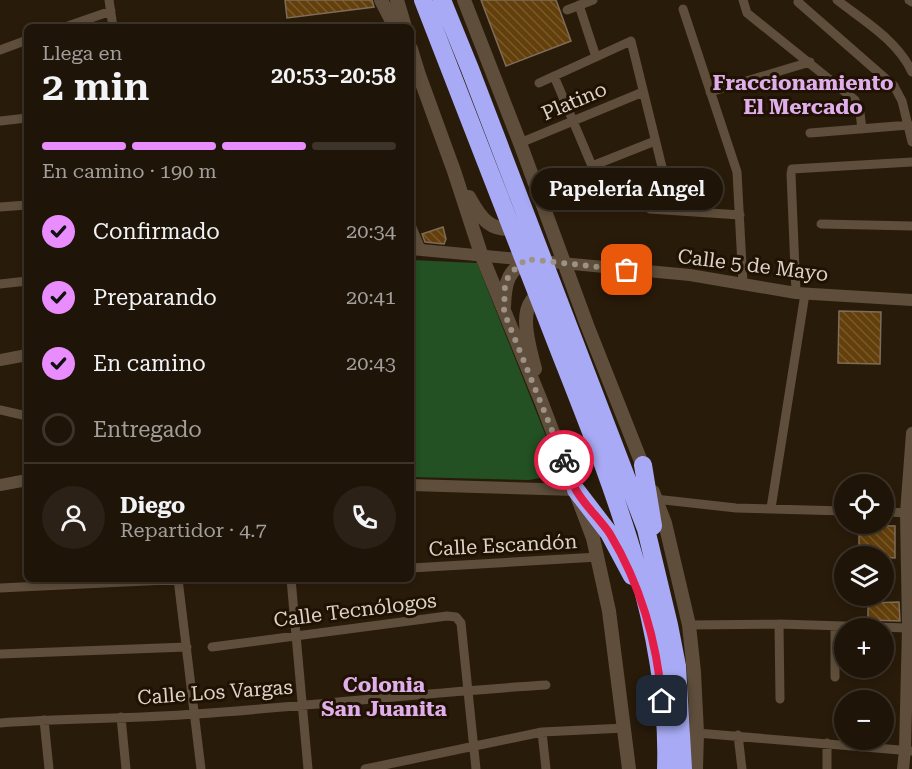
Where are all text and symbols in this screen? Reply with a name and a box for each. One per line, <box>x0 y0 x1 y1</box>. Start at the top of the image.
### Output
text: Llega en <box>42 41 122 65</box>
text: 20:53–20:58 <box>271 63 396 88</box>
text: 2 min <box>42 64 149 110</box>
district label: Fraccionamiento El Mercado <box>712 71 894 119</box>
street label: Platino <box>538 77 610 125</box>
text: En camino · 190 m <box>42 159 217 183</box>
callout: Papelería Angel <box>531 168 723 210</box>
text: Papelería Angel <box>549 177 705 201</box>
icon: check <box>42 215 75 248</box>
text: Confirmado <box>93 219 220 244</box>
text: 20:34 <box>346 219 396 243</box>
pin <box>601 244 652 295</box>
street label: Calle 5 de Mayo <box>676 244 830 286</box>
icon: bag <box>610 253 643 286</box>
icon: check <box>42 281 75 314</box>
text: Preparando <box>93 285 217 310</box>
text: 20:41 <box>346 285 396 309</box>
icon: check <box>42 347 75 380</box>
text: En camino <box>93 351 206 376</box>
text: 20:43 <box>346 351 396 375</box>
text: Entregado <box>93 417 202 442</box>
courier <box>534 430 594 490</box>
icon: bike <box>548 444 581 477</box>
map controls <box>834 474 894 750</box>
button: locate <box>834 474 894 534</box>
button: person <box>42 486 105 549</box>
button: phone <box>333 486 396 549</box>
text: Diego <box>120 493 185 518</box>
text: Repartidor · 4.7 <box>120 518 267 542</box>
street label: Calle Escandón <box>428 529 578 561</box>
button: layers <box>834 546 894 606</box>
street label: Calle Tecnólogos <box>272 588 438 632</box>
button: + <box>834 618 894 678</box>
district label: Colonia San Juanita <box>321 673 447 721</box>
street label: Calle Los Vargas <box>136 675 294 709</box>
pin <box>636 675 687 726</box>
icon: home <box>645 684 678 717</box>
button: − <box>834 690 894 750</box>

